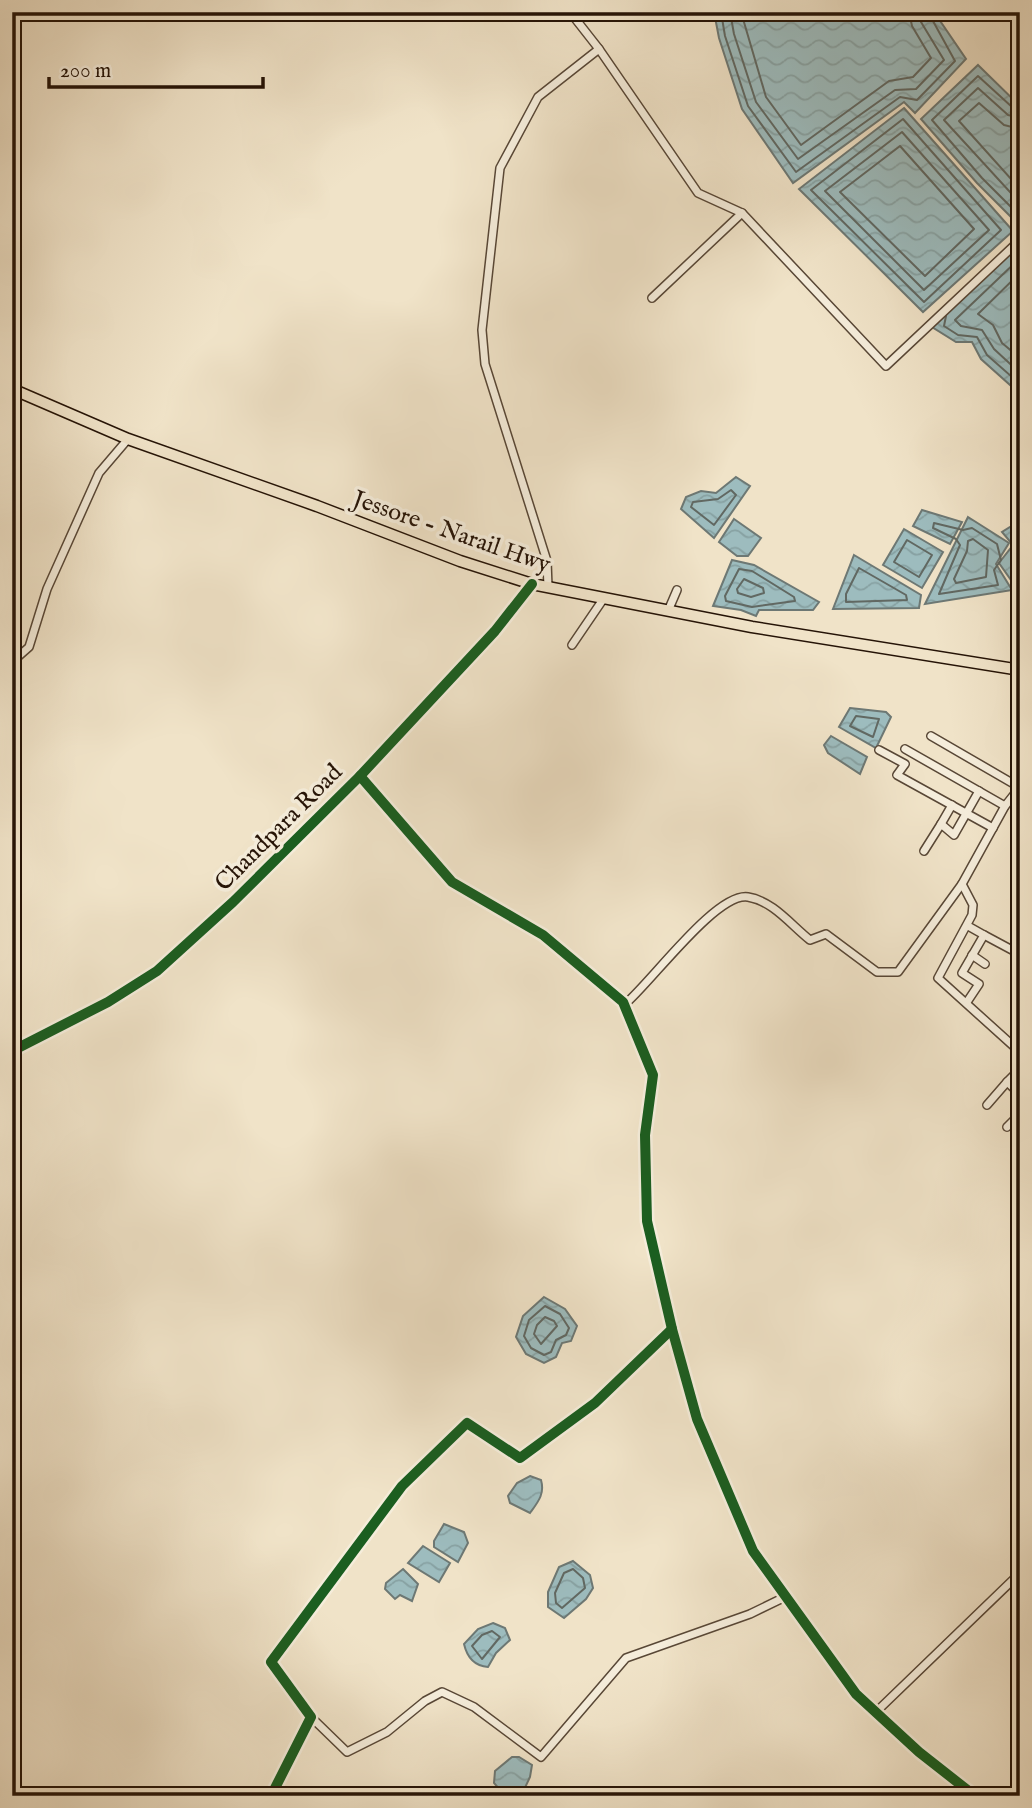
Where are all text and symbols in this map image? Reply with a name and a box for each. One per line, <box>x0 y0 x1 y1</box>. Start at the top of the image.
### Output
scale bar <box>49 46 262 90</box>
text: 200 m <box>60 58 111 85</box>
street label: Jessore - Narail Hwy <box>346 483 555 581</box>
street label: Chandpara Road <box>209 758 350 898</box>

